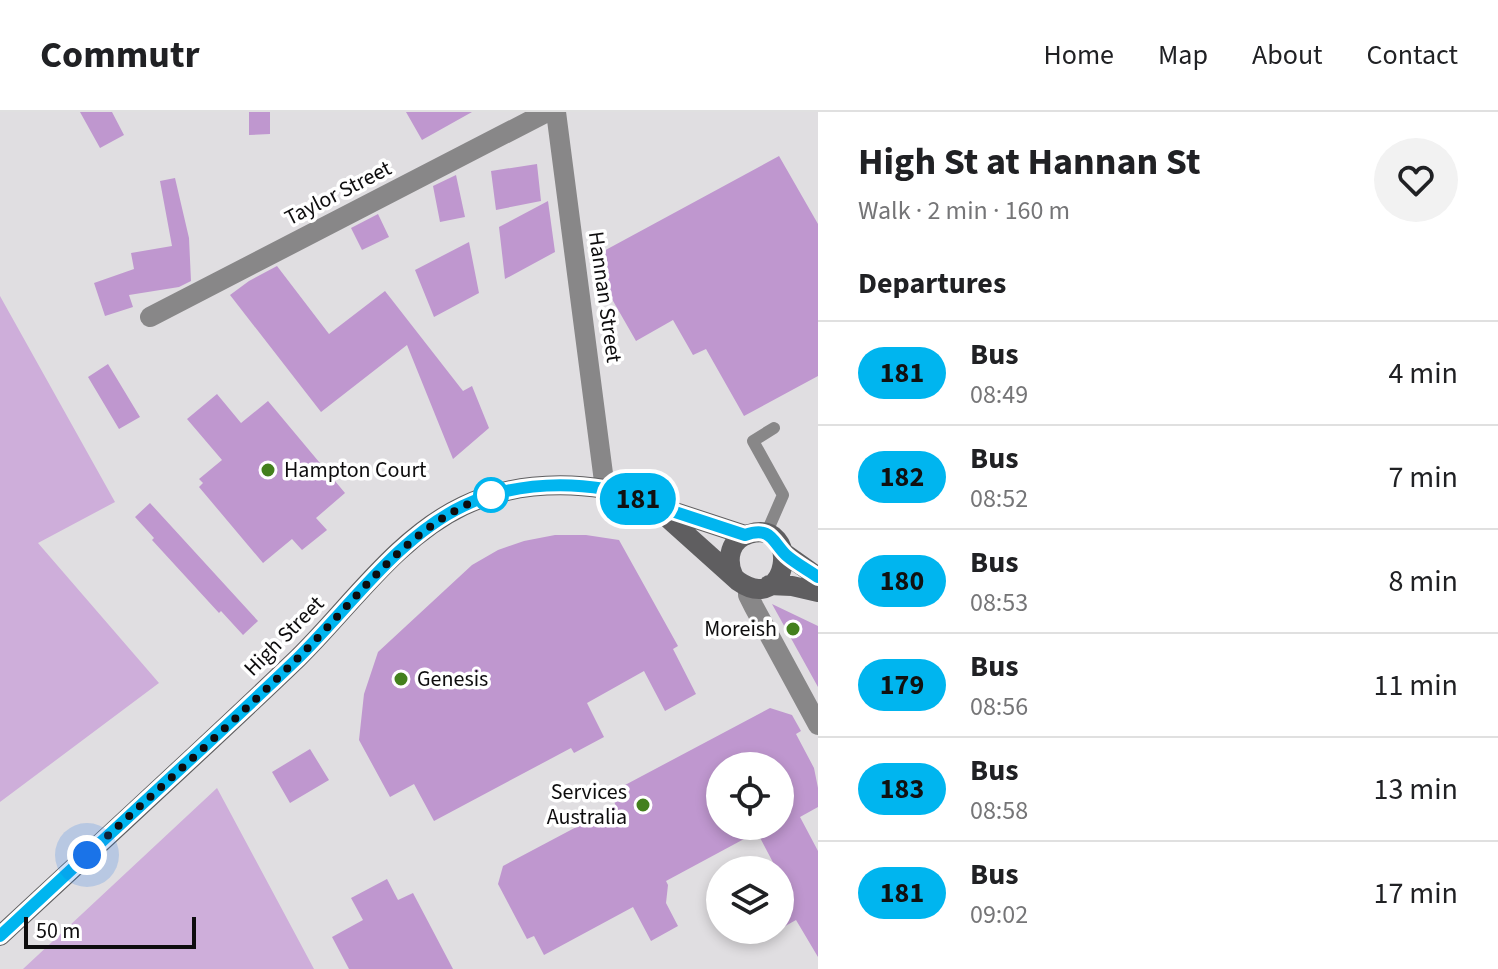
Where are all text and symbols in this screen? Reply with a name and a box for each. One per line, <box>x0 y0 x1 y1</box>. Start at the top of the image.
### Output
text: Commutr <box>40 28 200 82</box>
text: Home <box>1043 35 1114 75</box>
text: Map <box>1158 35 1208 75</box>
text: About <box>1252 35 1323 75</box>
text: Contact <box>1367 35 1458 75</box>
text: High St at Hannan St <box>858 135 1200 189</box>
button: heart <box>1374 138 1458 222</box>
street label: Taylor Street <box>279 152 398 234</box>
text: Walk · 2 min · 160 m <box>858 192 1070 229</box>
street label: Hannan Street <box>580 229 630 365</box>
text: Departures <box>858 262 1006 305</box>
text: Bus <box>970 333 1018 376</box>
text: 4 min <box>1388 352 1458 395</box>
text: 181 <box>880 353 924 393</box>
text: 08:49 <box>970 376 1028 413</box>
text: Bus <box>970 437 1018 480</box>
place label: Hampton Court <box>284 454 427 486</box>
text: 7 min <box>1388 456 1458 499</box>
text: 182 <box>880 457 924 497</box>
marker: Hampton Court <box>259 461 277 479</box>
line badge: 181 <box>592 473 684 525</box>
unlabelled marker <box>474 478 508 512</box>
text: 181 <box>616 479 660 519</box>
text: 08:52 <box>970 480 1028 517</box>
text: Bus <box>970 541 1018 584</box>
text: 8 min <box>1388 560 1458 603</box>
text: 180 <box>880 561 924 601</box>
text: 08:53 <box>970 584 1028 621</box>
street label: High Street <box>237 588 332 683</box>
place label: Moreish <box>704 613 777 645</box>
marker: Moreish <box>784 620 802 638</box>
text: Bus <box>970 645 1018 688</box>
place label: Genesis <box>417 663 488 695</box>
text: 11 min <box>1374 664 1458 707</box>
text: 179 <box>880 665 924 705</box>
marker: Genesis <box>392 670 410 688</box>
text: 08:56 <box>970 688 1028 725</box>
text: Bus <box>970 749 1018 792</box>
map controls <box>706 752 794 944</box>
button: locate <box>706 752 794 840</box>
text: 13 min <box>1374 768 1458 811</box>
text: 183 <box>880 769 924 809</box>
place label: Services Australia <box>547 776 627 833</box>
text: 08:58 <box>970 792 1028 829</box>
marker: Services Australia <box>634 796 652 814</box>
your location <box>67 835 107 875</box>
text: Bus <box>970 853 1018 896</box>
button: layers <box>706 856 794 944</box>
text: 17 min <box>1374 872 1458 915</box>
text: 181 <box>880 873 924 913</box>
text: 09:02 <box>970 896 1028 933</box>
scale bar <box>24 913 196 949</box>
text: 50 m <box>36 915 81 947</box>

